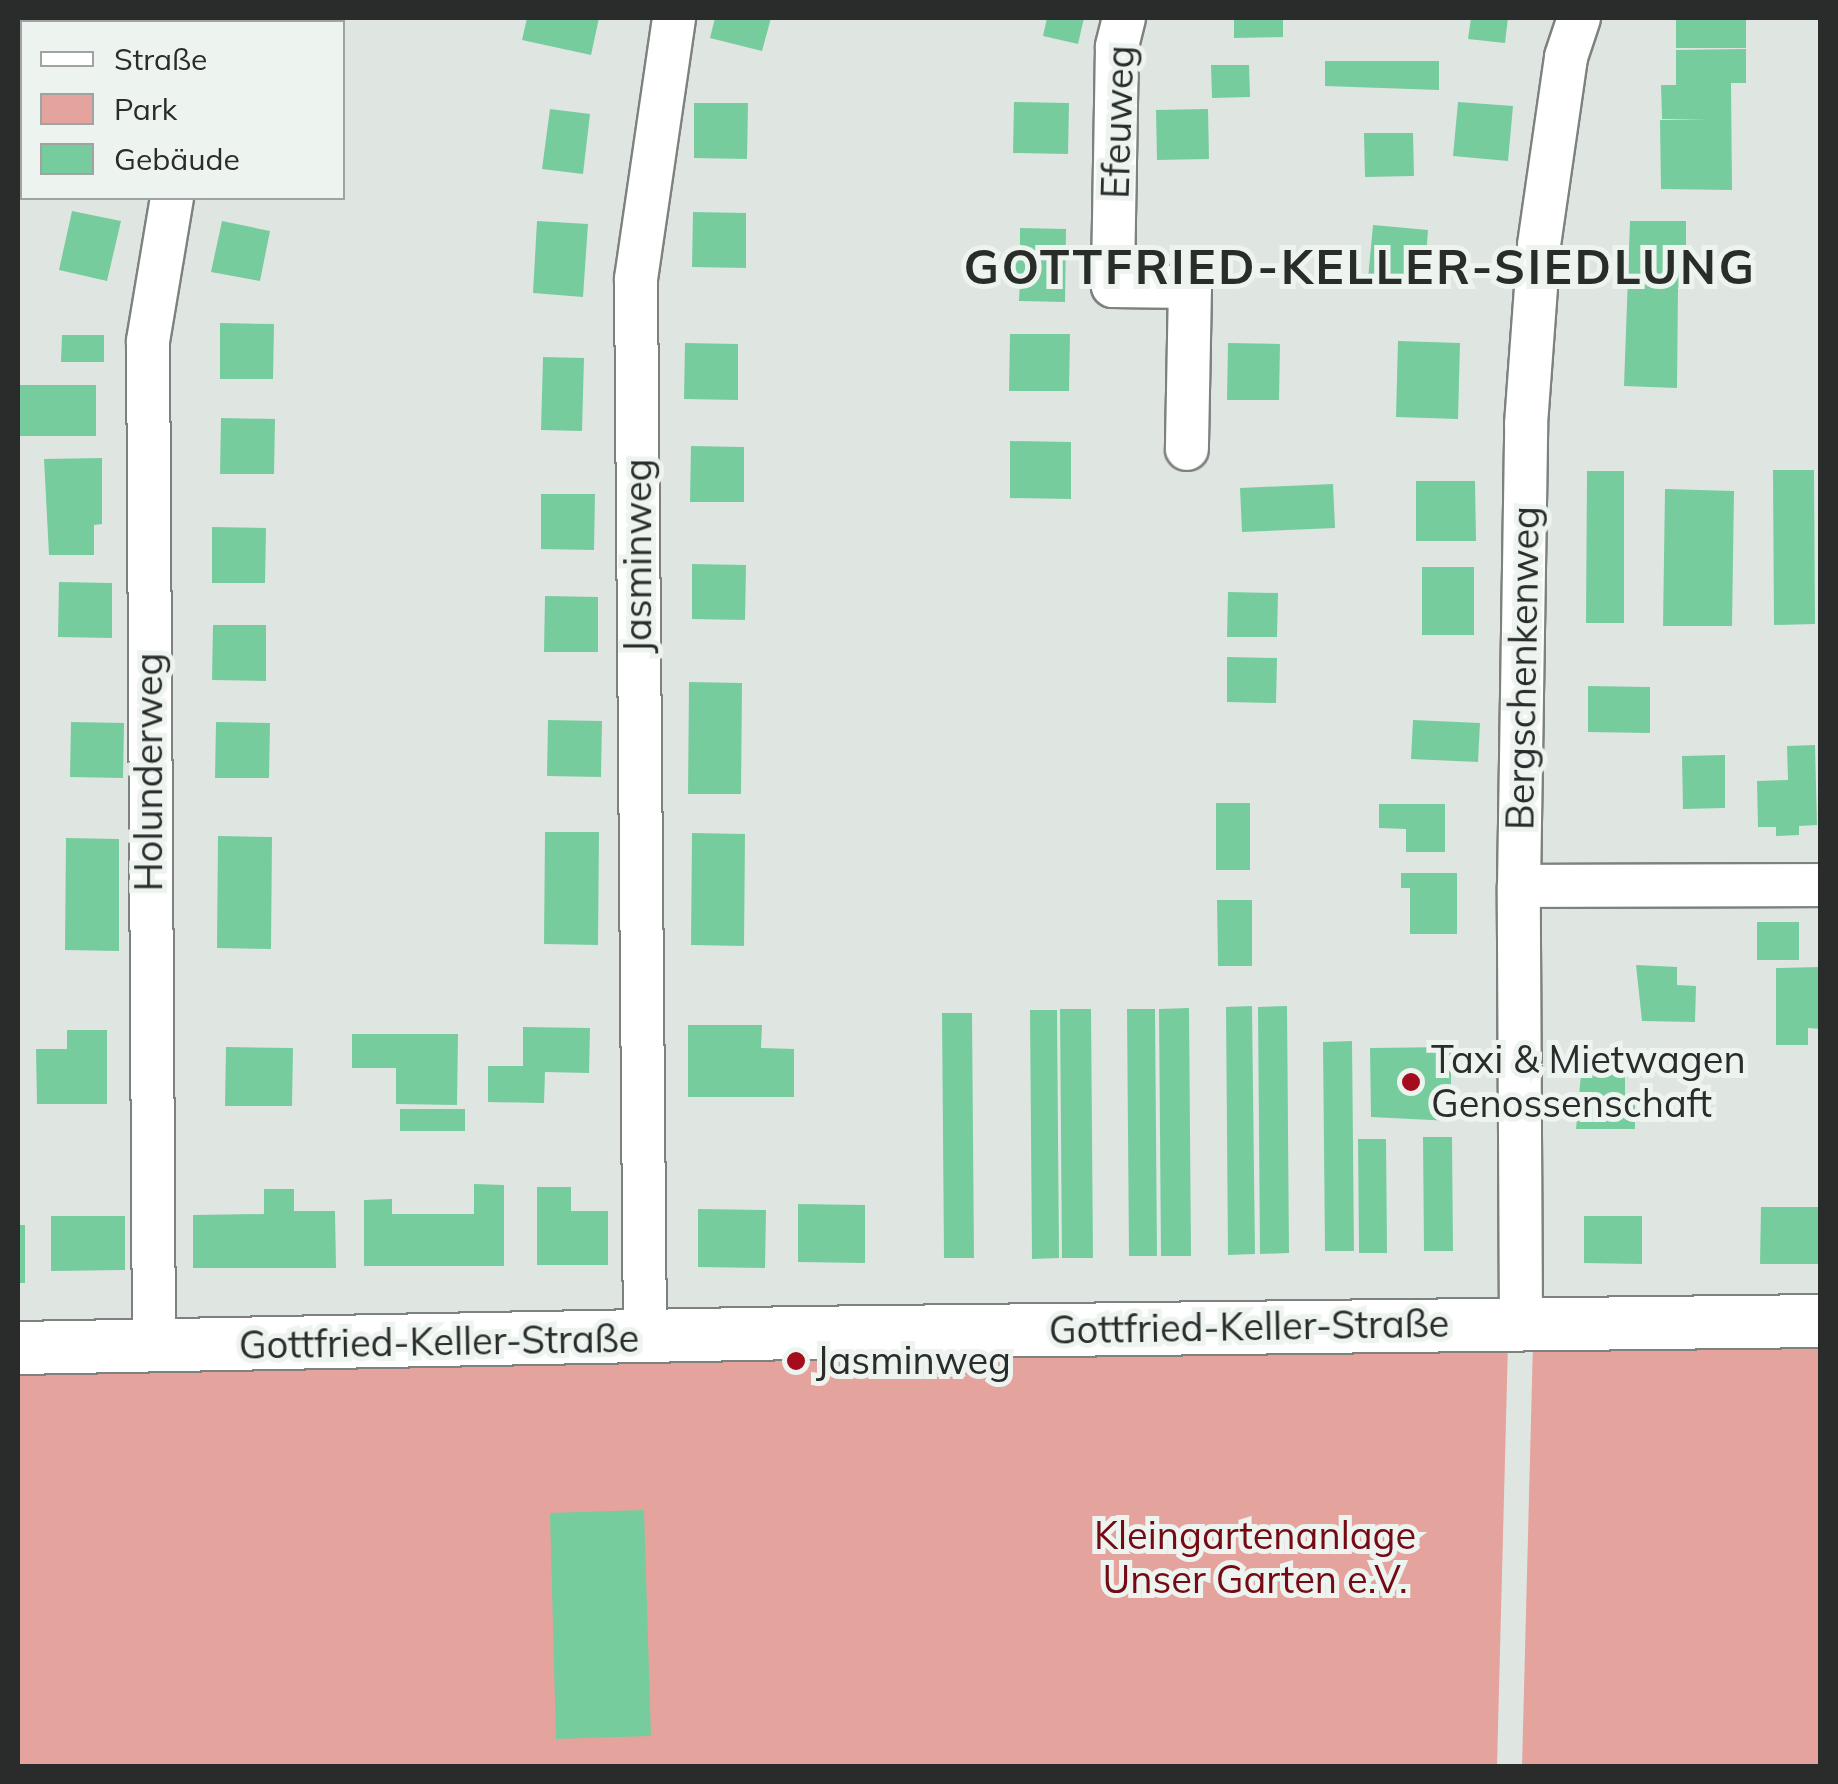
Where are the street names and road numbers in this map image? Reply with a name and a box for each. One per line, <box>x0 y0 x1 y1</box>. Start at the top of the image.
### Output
street label: Efeuweg <box>1093 45 1143 199</box>
street label: Jasminweg <box>615 459 661 653</box>
street label: Bergschenkenweg <box>1497 506 1549 830</box>
street label: Holunderweg <box>126 653 172 891</box>
street label: Gottfried-Keller-Straße <box>1048 1301 1450 1353</box>
street label: Gottfried-Keller-Straße <box>238 1316 640 1368</box>

